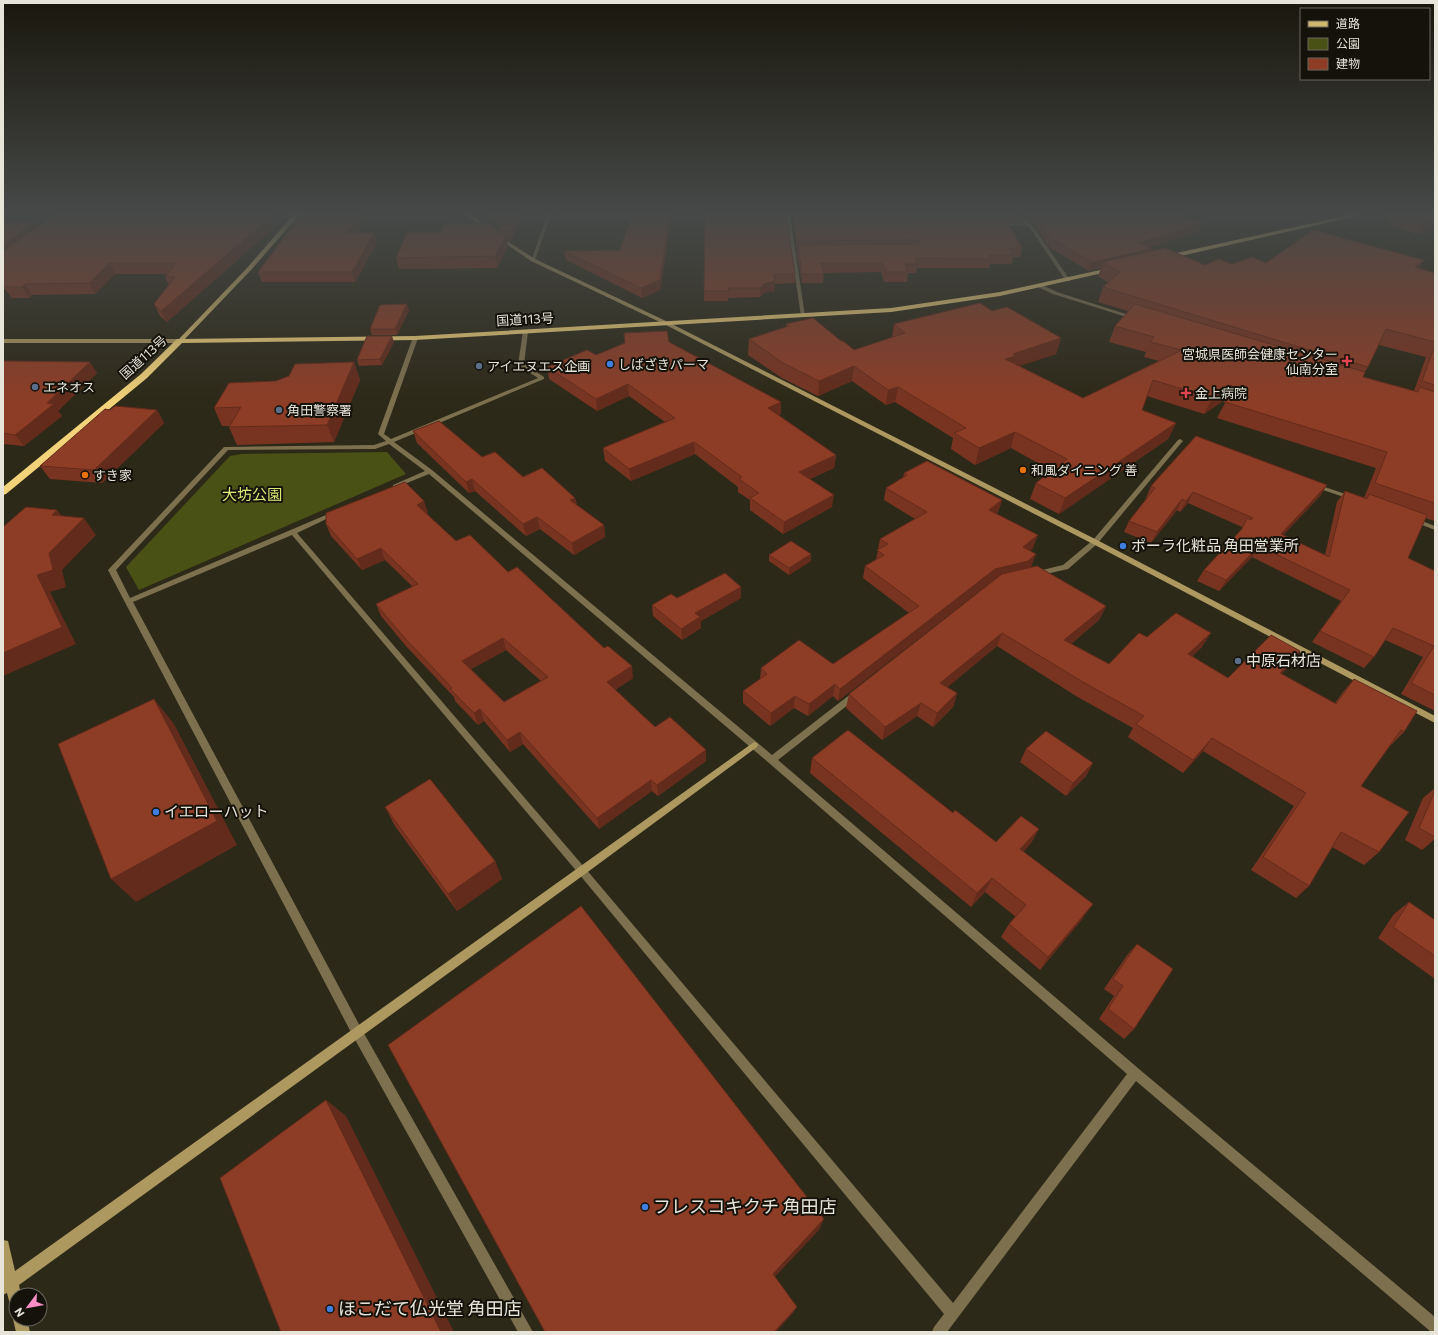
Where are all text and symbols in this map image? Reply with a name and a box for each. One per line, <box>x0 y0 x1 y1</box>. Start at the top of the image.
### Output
legend <box>1300 8 1430 80</box>
text: 道路 <box>1336 16 1360 30</box>
text: 公園 <box>1336 36 1360 50</box>
text: 建物 <box>1336 56 1360 70</box>
street label: 国道113号 <box>496 310 554 328</box>
street label: 国道113号 <box>116 332 170 382</box>
place label: 宮城県医師会健康センター 仙南分室 <box>1182 346 1338 377</box>
marker: 宮城県医師会健康センター 仙南分室 <box>1341 355 1353 367</box>
place label: しばざきパーマ <box>618 356 709 372</box>
place label: アイエヌエス企画 <box>487 358 590 374</box>
marker: しばざきパーマ <box>605 359 615 369</box>
marker: アイエヌエス企画 <box>474 361 484 371</box>
place label: エネオス <box>43 379 95 395</box>
marker: エネオス <box>30 382 40 392</box>
place label: 金上病院 <box>1195 385 1247 401</box>
marker: 金上病院 <box>1180 387 1192 399</box>
place label: 角田警察署 <box>287 402 352 418</box>
marker: 角田警察署 <box>274 405 284 415</box>
place label: 和風ダイニング 善 <box>1031 462 1138 478</box>
marker: 和風ダイニング 善 <box>1018 465 1028 475</box>
place label: すき家 <box>93 467 132 483</box>
marker: すき家 <box>80 470 90 480</box>
park label: 大坊公園 <box>222 485 282 503</box>
place label: ポーラ化粧品 角田営業所 <box>1131 536 1299 554</box>
marker: ポーラ化粧品 角田営業所 <box>1118 541 1128 551</box>
place label: 中原石材店 <box>1246 651 1321 669</box>
marker: 中原石材店 <box>1233 656 1243 666</box>
place label: イエローハット <box>164 802 269 820</box>
marker: イエローハット <box>151 807 161 817</box>
place label: フレスコキクチ 角田店 <box>653 1195 836 1217</box>
marker: フレスコキクチ 角田店 <box>640 1202 650 1212</box>
north arrow <box>8 1287 48 1327</box>
place label: ほこだて仏光堂 角田店 <box>338 1297 521 1319</box>
marker: ほこだて仏光堂 角田店 <box>325 1304 335 1314</box>
text: N <box>11 1306 27 1320</box>

